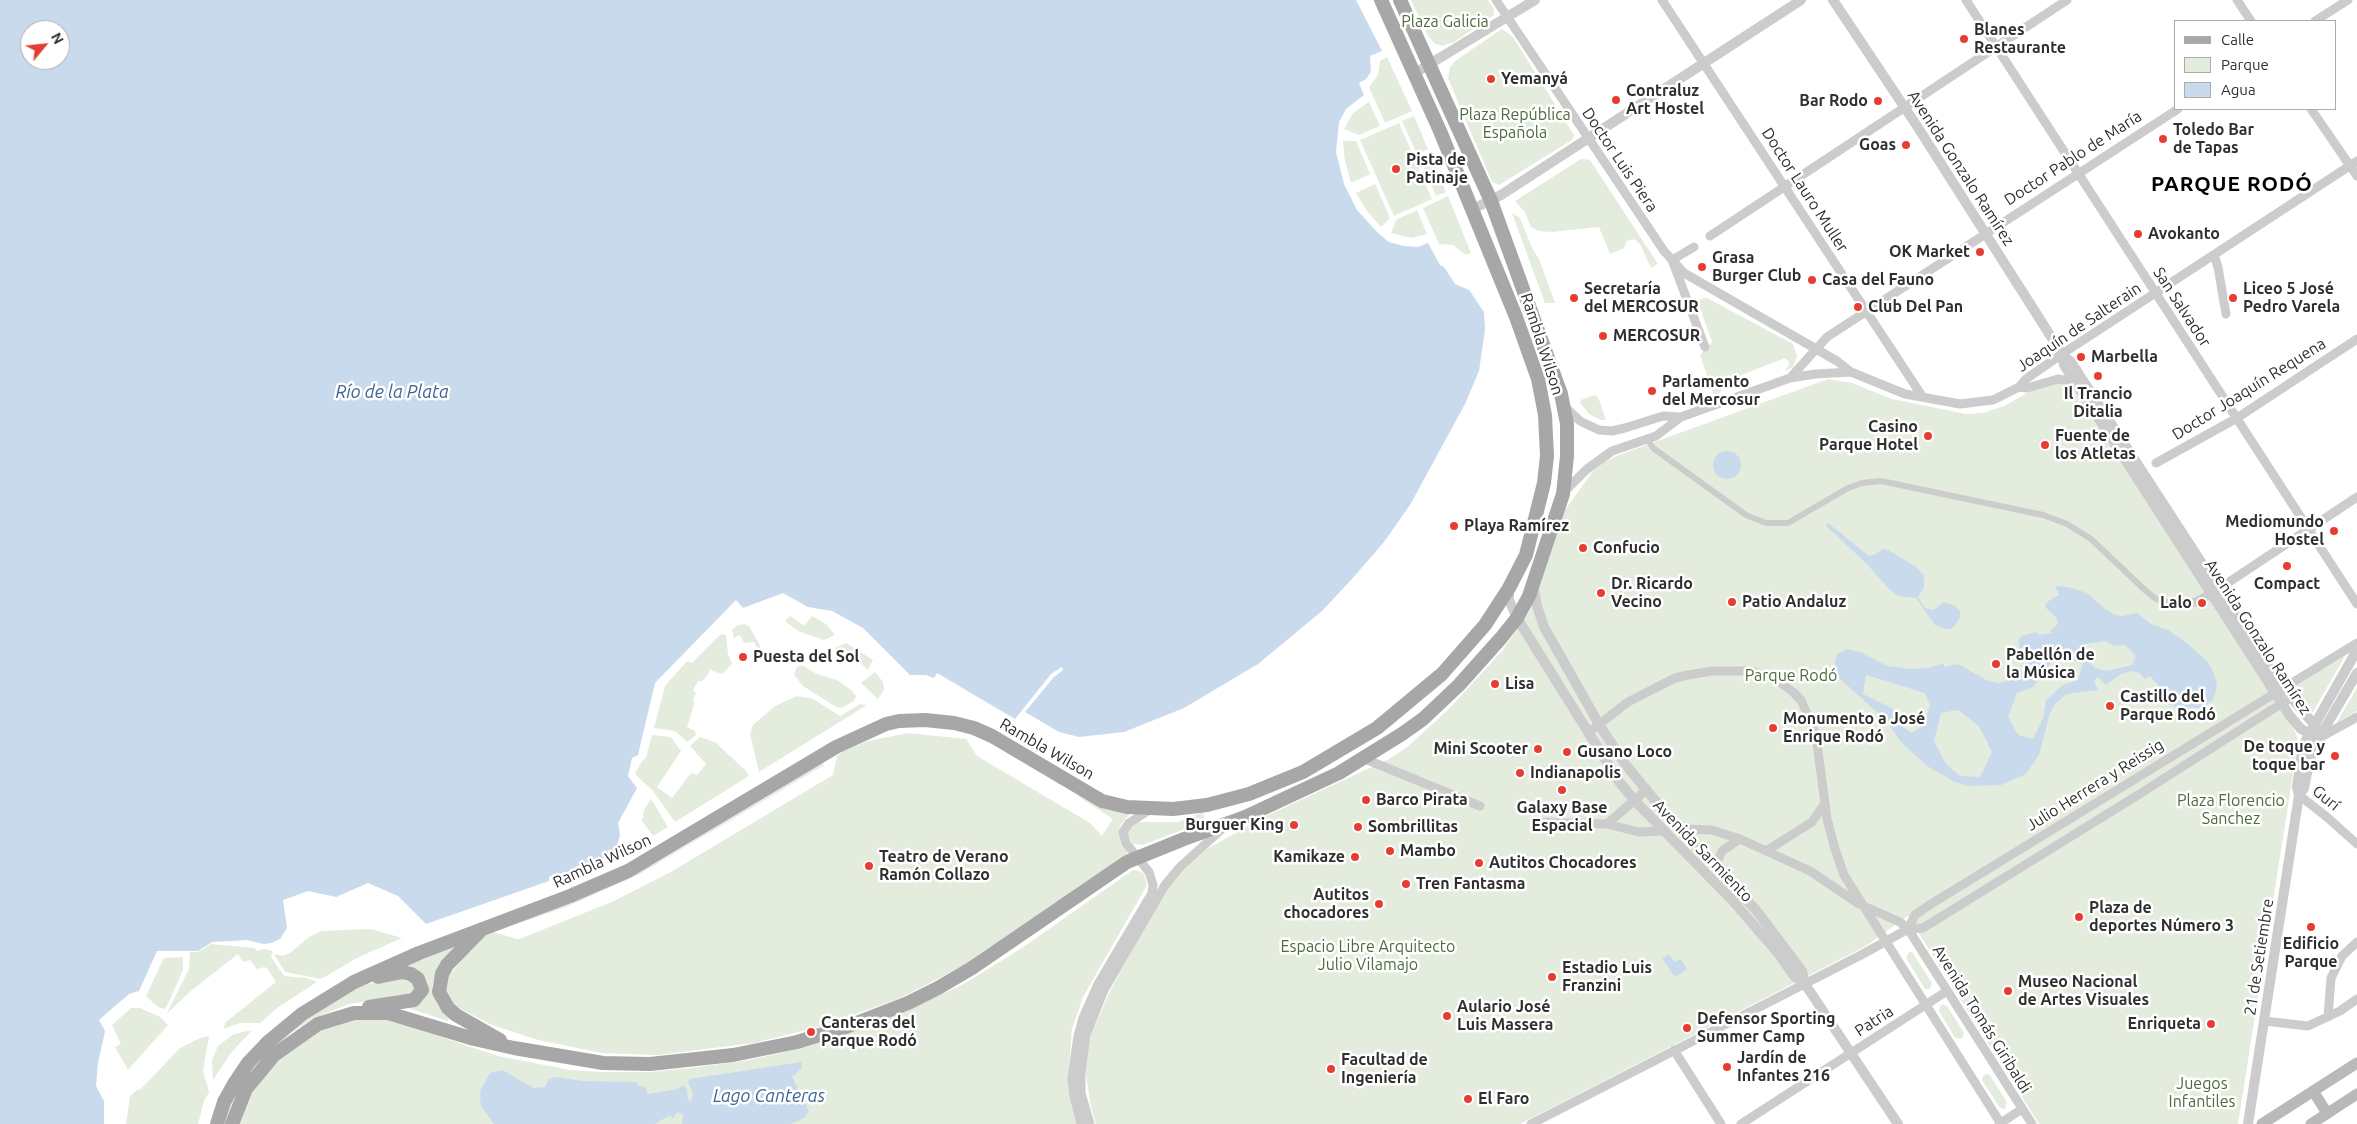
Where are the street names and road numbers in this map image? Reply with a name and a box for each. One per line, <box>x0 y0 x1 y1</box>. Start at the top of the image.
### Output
street label: Avenida Gonzalo Ramírez <box>1904 87 2018 249</box>
street label: Doctor Luis Piera <box>1578 104 1662 216</box>
street label: Doctor Pablo de María <box>2001 106 2145 210</box>
street label: Doctor Lauro Muller <box>1758 124 1852 256</box>
street label: San Salvador <box>2149 264 2215 350</box>
street label: Joaquín de Salterain <box>2013 278 2145 376</box>
street label: Rambla Wilson <box>1516 291 1568 397</box>
street label: Doctor Joaquín Requena <box>2169 334 2329 444</box>
street label: Avenida Gonzalo Ramírez <box>2201 556 2315 718</box>
street label: Rambla Wilson <box>996 714 1098 784</box>
street label: Julio Herrera y Reissig <box>2023 735 2167 835</box>
street label: Gurí <box>2308 781 2344 815</box>
street label: Avenida Sarmiento <box>1649 796 1757 906</box>
street label: Rambla Wilson <box>550 830 654 892</box>
street label: 21 de Setiembre <box>2240 897 2278 1017</box>
street label: Avenida Tomás Giribaldi <box>1929 942 2035 1096</box>
street label: Patria <box>1851 1001 1897 1041</box>

